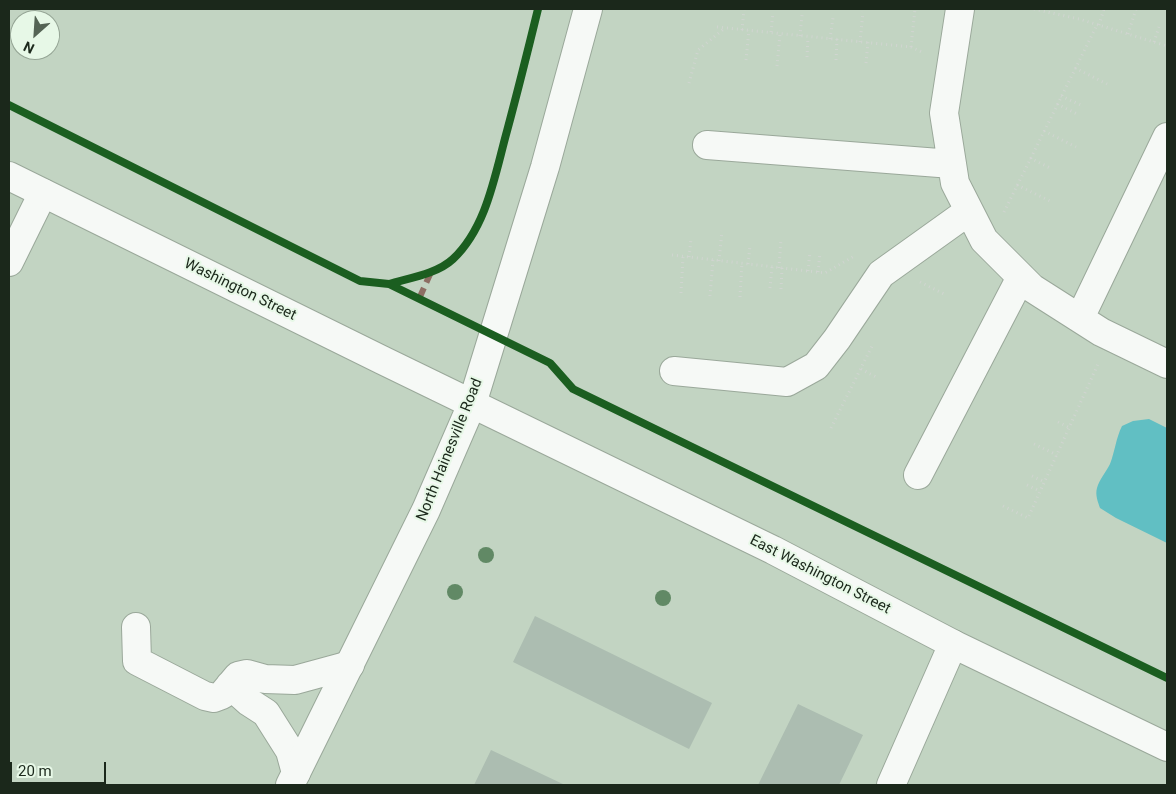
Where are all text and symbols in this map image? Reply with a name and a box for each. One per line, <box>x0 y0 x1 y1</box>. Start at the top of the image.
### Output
north arrow <box>10 10 60 60</box>
text: N <box>21 38 37 57</box>
street label: Washington Street <box>181 255 299 325</box>
street label: North Hainesville Road <box>413 376 487 524</box>
street label: East Washington Street <box>747 532 893 618</box>
scale bar <box>12 752 109 784</box>
text: 20 m <box>18 762 52 780</box>

